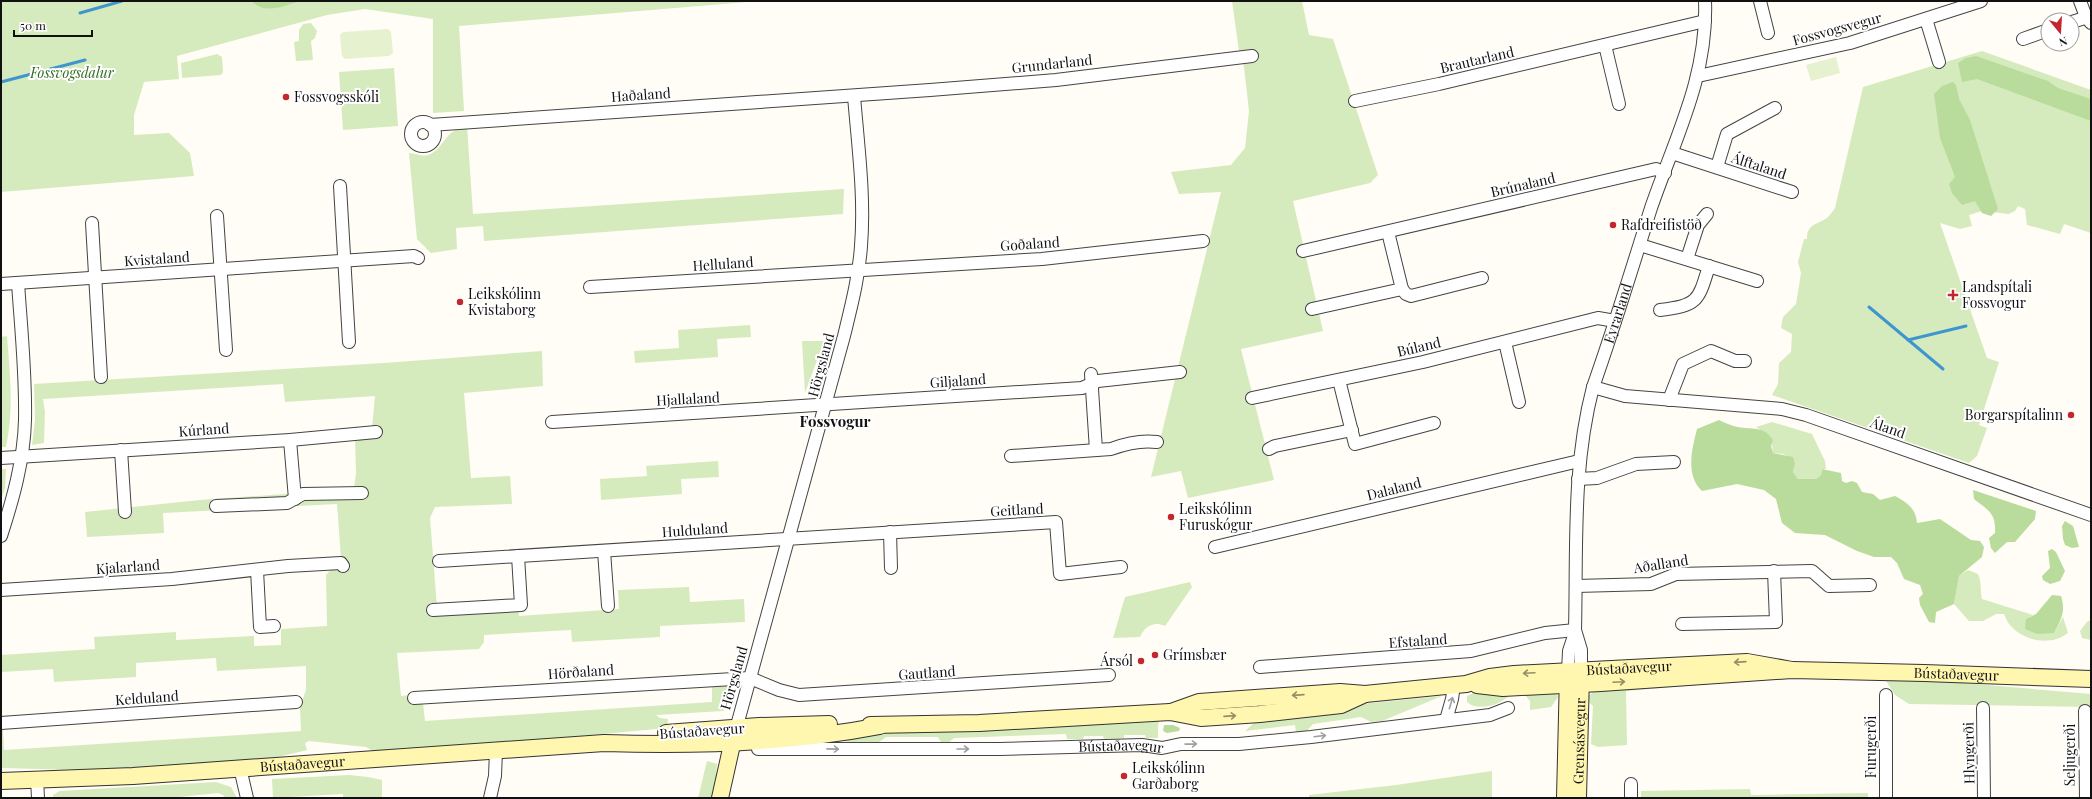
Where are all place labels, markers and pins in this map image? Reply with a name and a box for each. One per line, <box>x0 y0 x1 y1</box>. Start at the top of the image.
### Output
place label: Fossvogsskóli <box>294 87 379 106</box>
marker: Fossvogsskóli <box>281 92 291 102</box>
place label: Rafdreifistöð <box>1621 215 1702 234</box>
marker: Rafdreifistöð <box>1608 220 1618 230</box>
place label: Landspítali Fossvogur <box>1962 277 2032 312</box>
place label: Leikskólinn Kvistaborg <box>468 284 542 319</box>
marker: Landspítali Fossvogur <box>1947 289 1959 301</box>
marker: Leikskólinn Kvistaborg <box>455 297 465 307</box>
place label: Borgarspítalinn <box>1965 405 2064 424</box>
marker: Borgarspítalinn <box>2066 410 2076 420</box>
place label: Leikskólinn Furuskógur <box>1179 499 1253 534</box>
marker: Leikskólinn Furuskógur <box>1166 512 1176 522</box>
place label: Grímsbær <box>1163 645 1227 664</box>
marker: Grímsbær <box>1150 650 1160 660</box>
place label: Ársól <box>1099 651 1133 670</box>
marker: Ársól <box>1136 656 1146 666</box>
place label: Leikskólinn Garðaborg <box>1132 758 1206 793</box>
marker: Leikskólinn Garðaborg <box>1119 771 1129 781</box>

